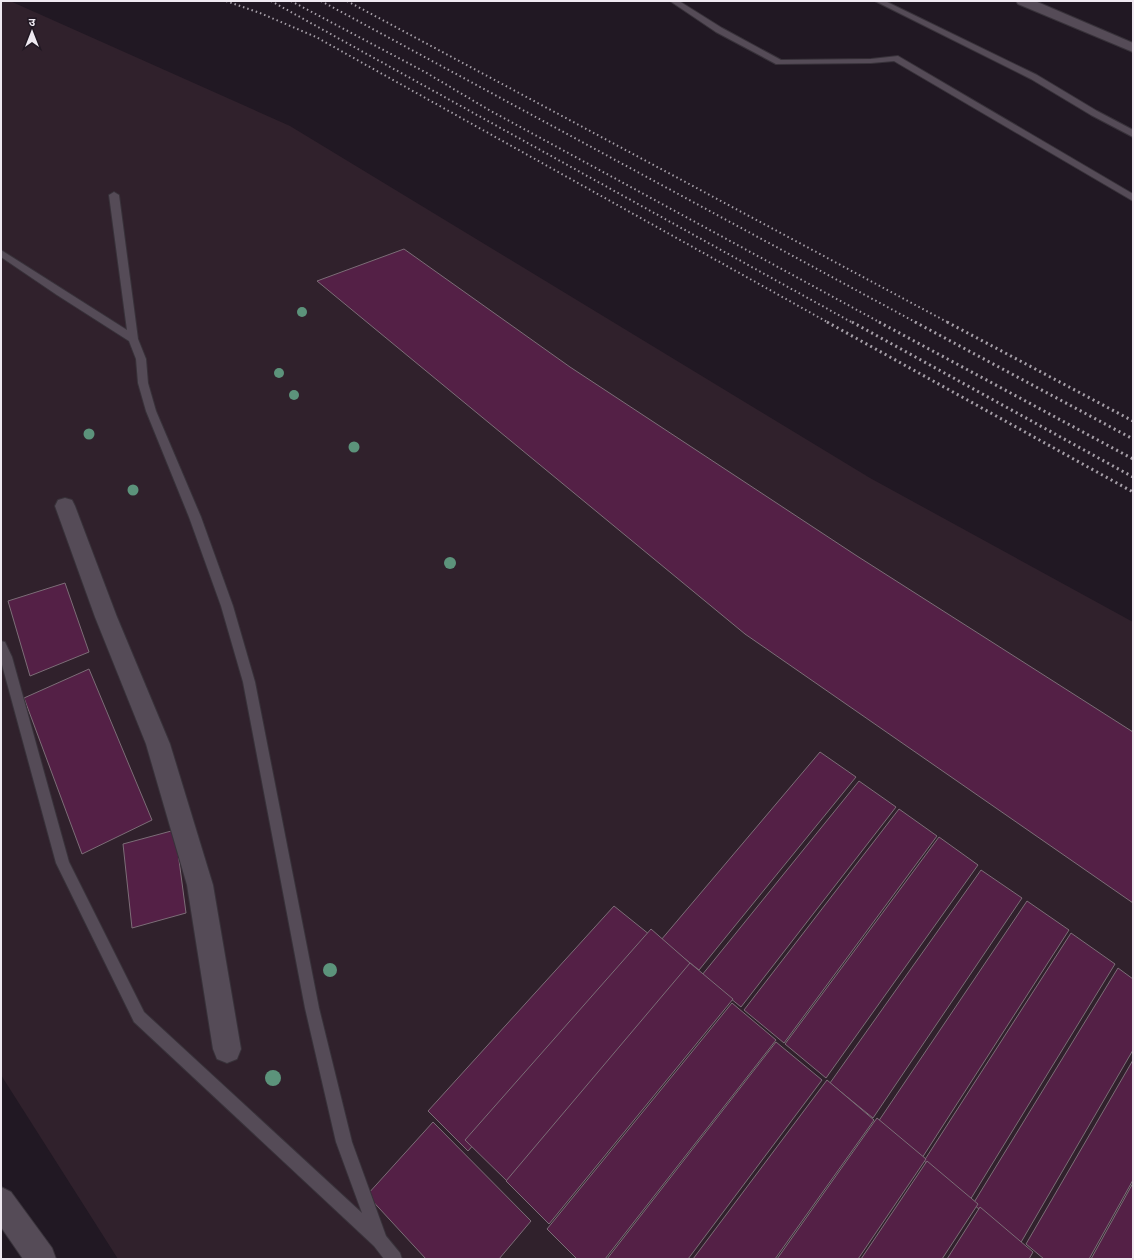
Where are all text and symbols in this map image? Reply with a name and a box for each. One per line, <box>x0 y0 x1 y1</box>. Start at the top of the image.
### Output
north arrow <box>12 12 52 52</box>
text: उ <box>29 15 36 29</box>

